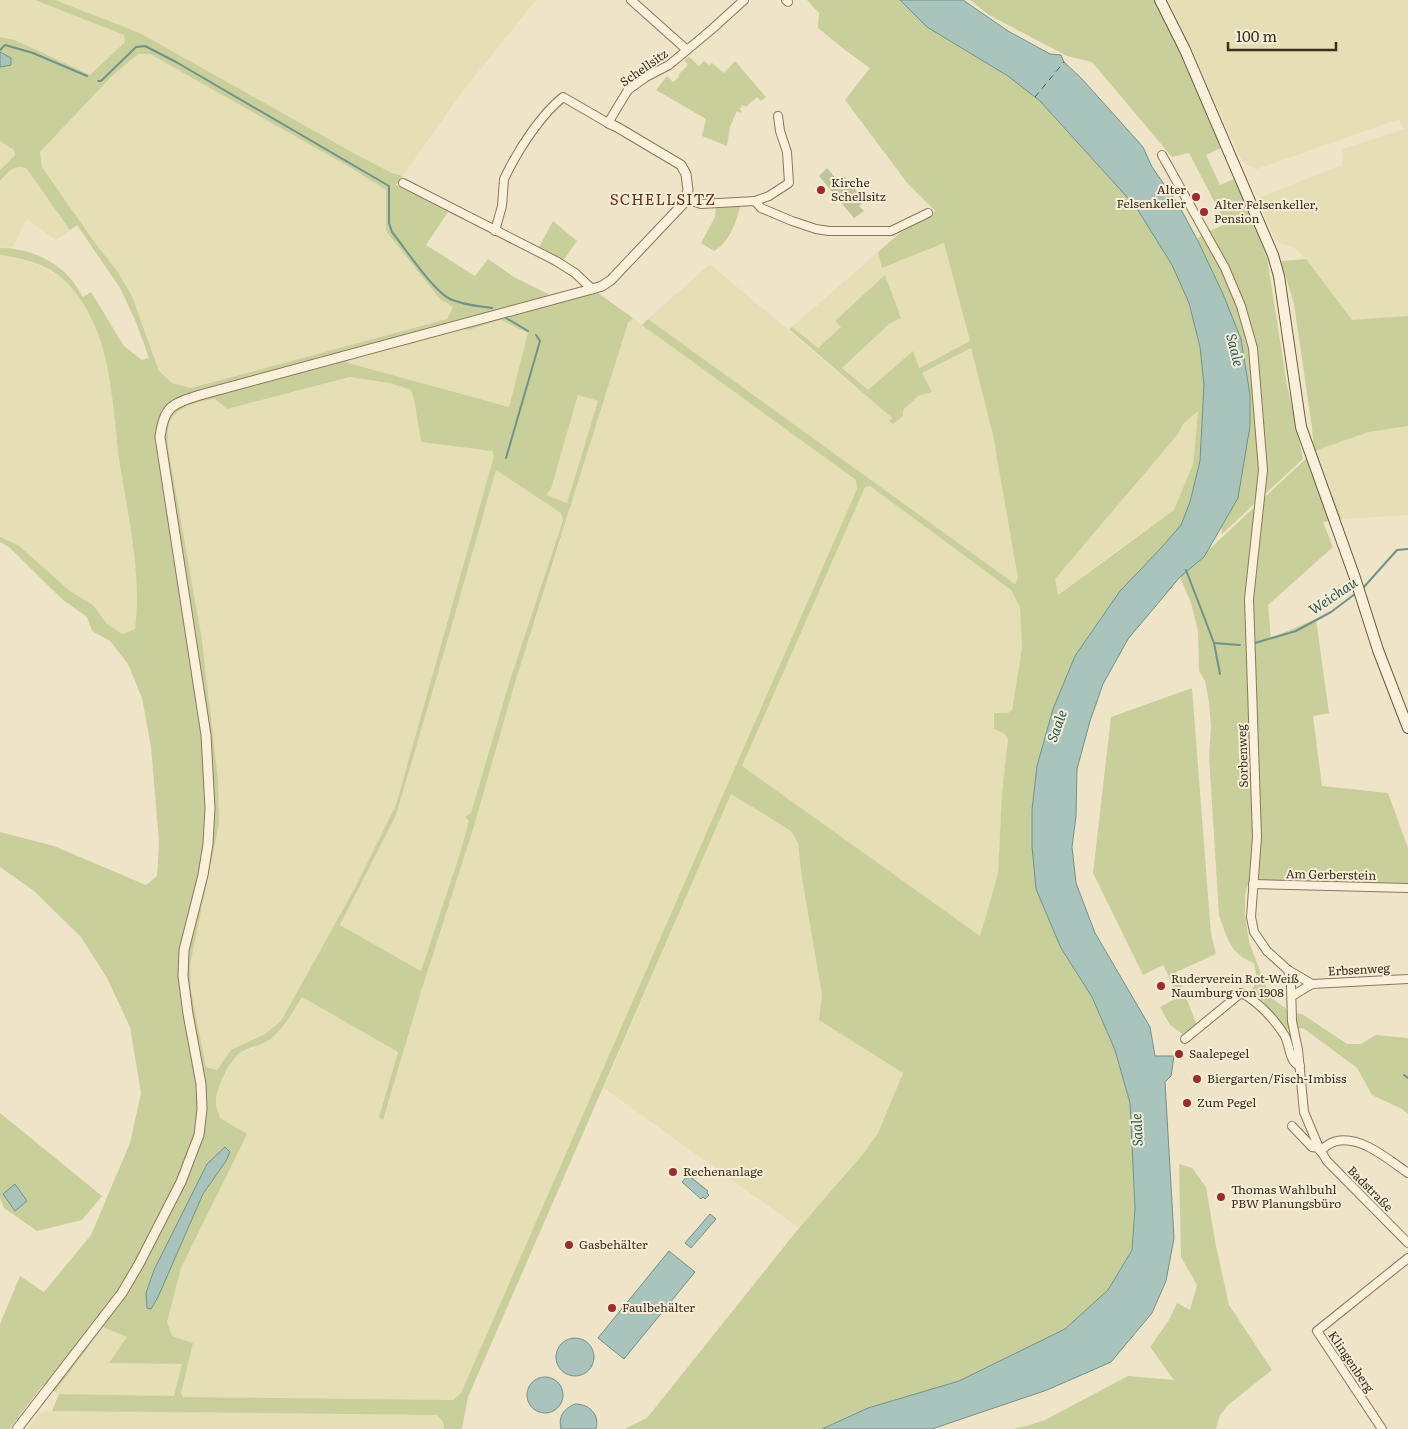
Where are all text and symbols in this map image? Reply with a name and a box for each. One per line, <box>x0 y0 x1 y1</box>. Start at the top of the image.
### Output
scale bar <box>1228 20 1336 52</box>
text: 100 m <box>1236 24 1277 47</box>
street label: Schellsitz <box>616 44 671 90</box>
place label: Kirche Schellsitz <box>831 173 886 205</box>
place label: Alter Felsenkeller <box>1117 180 1186 212</box>
marker: Kirche Schellsitz <box>815 184 827 196</box>
district label: SCHELLSITZ <box>610 187 716 210</box>
marker: Alter Felsenkeller <box>1190 191 1202 203</box>
place label: Alter Felsenkeller, Pension <box>1214 195 1318 227</box>
marker: Alter Felsenkeller, Pension <box>1198 206 1210 218</box>
water label: Saale <box>1222 331 1250 369</box>
water label: Weichau <box>1304 571 1361 619</box>
water label: Saale <box>1041 706 1071 745</box>
street label: Sorbenweg <box>1232 724 1252 788</box>
street label: Am Gerberstein <box>1286 864 1376 884</box>
street label: Erbsenweg <box>1327 958 1391 980</box>
place label: Ruderverein Rot-Weiß Naumburg von 1908 <box>1171 969 1299 1001</box>
marker: Ruderverein Rot-Weiß Naumburg von 1908 <box>1155 980 1167 992</box>
place label: Saalepegel <box>1189 1044 1249 1062</box>
marker: Saalepegel <box>1173 1048 1185 1060</box>
place label: Biergarten/Fisch-Imbiss <box>1207 1069 1347 1087</box>
marker: Biergarten/Fisch-Imbiss <box>1191 1073 1203 1085</box>
place label: Zum Pegel <box>1197 1093 1256 1111</box>
marker: Zum Pegel <box>1181 1097 1193 1109</box>
water label: Saale <box>1125 1113 1147 1147</box>
street label: Badstraße <box>1344 1161 1398 1215</box>
place label: Rechenanlage <box>683 1162 763 1180</box>
marker: Rechenanlage <box>667 1166 679 1178</box>
place label: Thomas Wahlbuhl PBW Planungsbüro <box>1231 1180 1341 1212</box>
marker: Thomas Wahlbuhl PBW Planungsbüro <box>1215 1191 1227 1203</box>
place label: Gasbehälter <box>579 1235 648 1253</box>
marker: Gasbehälter <box>563 1239 575 1251</box>
place label: Faulbehälter <box>622 1298 695 1316</box>
marker: Faulbehälter <box>606 1302 618 1314</box>
street label: Klingenberg <box>1325 1327 1379 1396</box>

